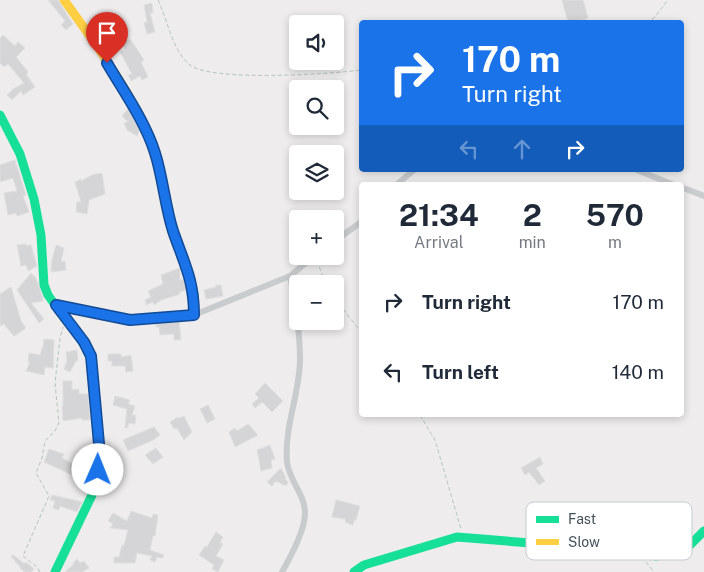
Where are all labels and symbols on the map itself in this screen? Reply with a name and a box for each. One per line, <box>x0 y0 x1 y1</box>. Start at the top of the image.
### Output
pin <box>86 12 128 63</box>
position arrow <box>71 443 123 495</box>
legend <box>526 502 692 560</box>
text: Fast <box>568 511 596 527</box>
text: Slow <box>568 534 600 550</box>

